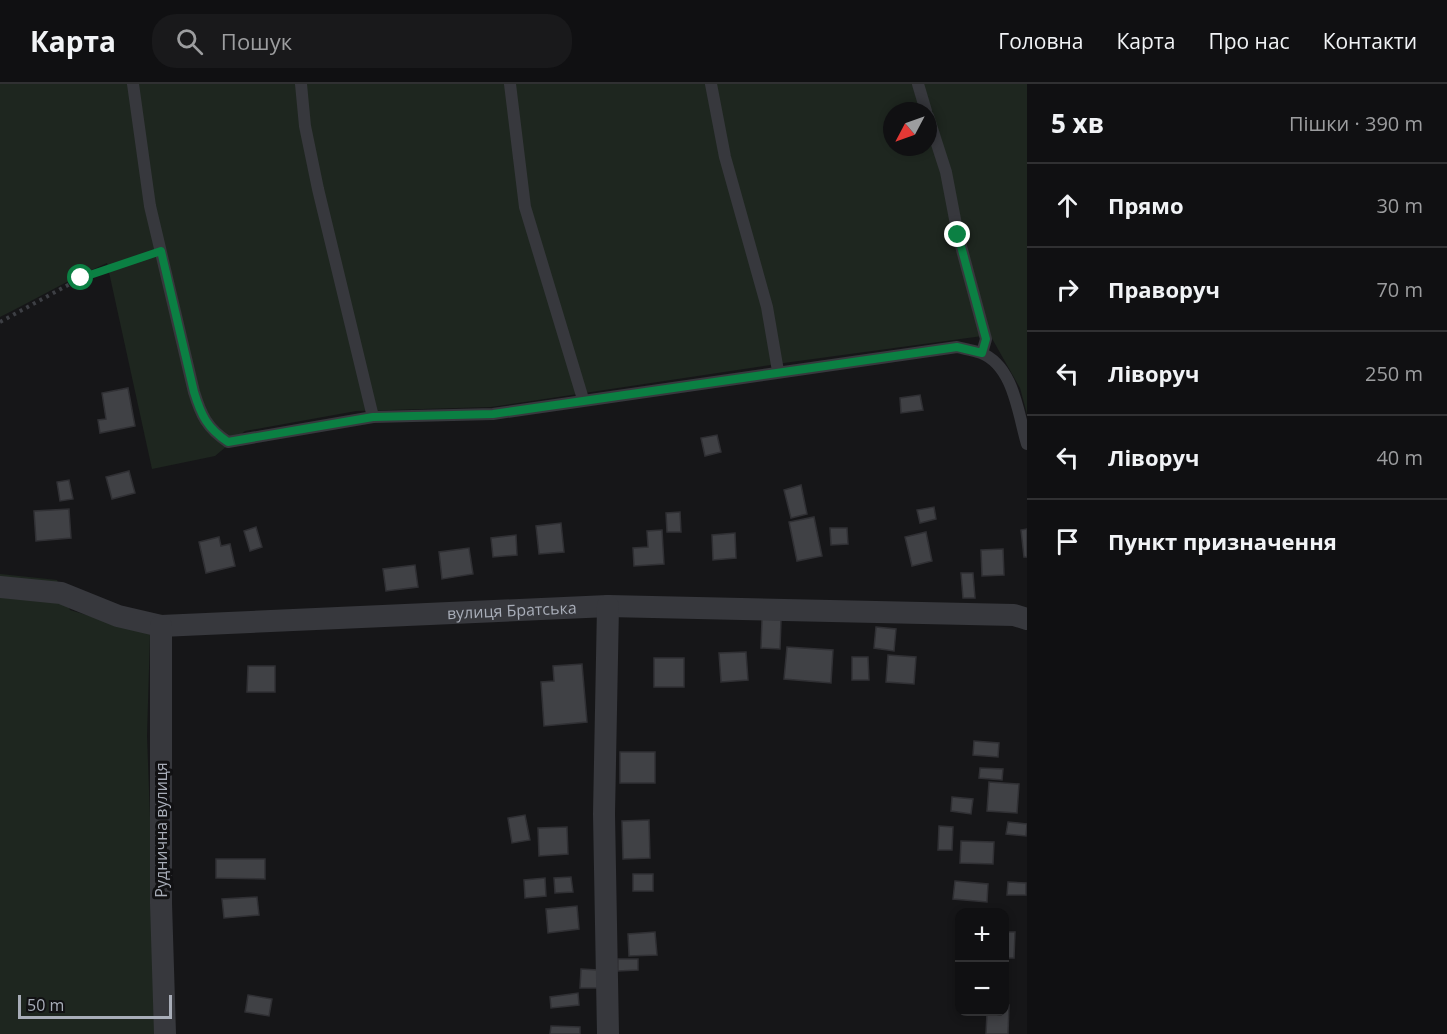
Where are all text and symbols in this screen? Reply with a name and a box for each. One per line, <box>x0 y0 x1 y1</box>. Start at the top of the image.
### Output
search box <box>152 14 572 68</box>
text: Карта <box>30 22 116 60</box>
icon: search <box>173 25 206 58</box>
text: Пошук <box>221 26 292 56</box>
text: Головна <box>998 27 1083 55</box>
text: Карта <box>1116 27 1175 55</box>
text: Про нас <box>1208 27 1290 55</box>
text: Контакти <box>1323 27 1417 55</box>
north arrow <box>883 102 937 156</box>
text: 5 хв <box>1051 105 1104 141</box>
text: Пішки · 390 m <box>1289 110 1423 137</box>
icon: ahead <box>1051 189 1084 222</box>
text: Прямо <box>1108 190 1184 220</box>
text: 30 m <box>1376 192 1423 219</box>
route end <box>944 221 970 247</box>
route start <box>67 264 93 290</box>
icon: right <box>1051 273 1084 306</box>
text: Праворуч <box>1108 274 1220 304</box>
text: 70 m <box>1376 276 1423 303</box>
icon: left <box>1051 357 1084 390</box>
text: Ліворуч <box>1108 358 1199 388</box>
text: 250 m <box>1365 360 1423 387</box>
icon: left <box>1051 441 1084 474</box>
text: Ліворуч <box>1108 442 1199 472</box>
text: 40 m <box>1376 444 1423 471</box>
icon: arrive <box>1051 525 1084 558</box>
text: Пункт призначення <box>1108 526 1337 556</box>
street label: вулиця Братська <box>446 596 577 624</box>
street label: Руднична вулиця <box>150 762 172 898</box>
map controls <box>955 908 1009 1016</box>
button: + <box>955 908 1009 962</box>
button: − <box>955 962 1009 1016</box>
scale bar <box>18 992 172 1020</box>
text: 50 m <box>27 994 64 1016</box>

